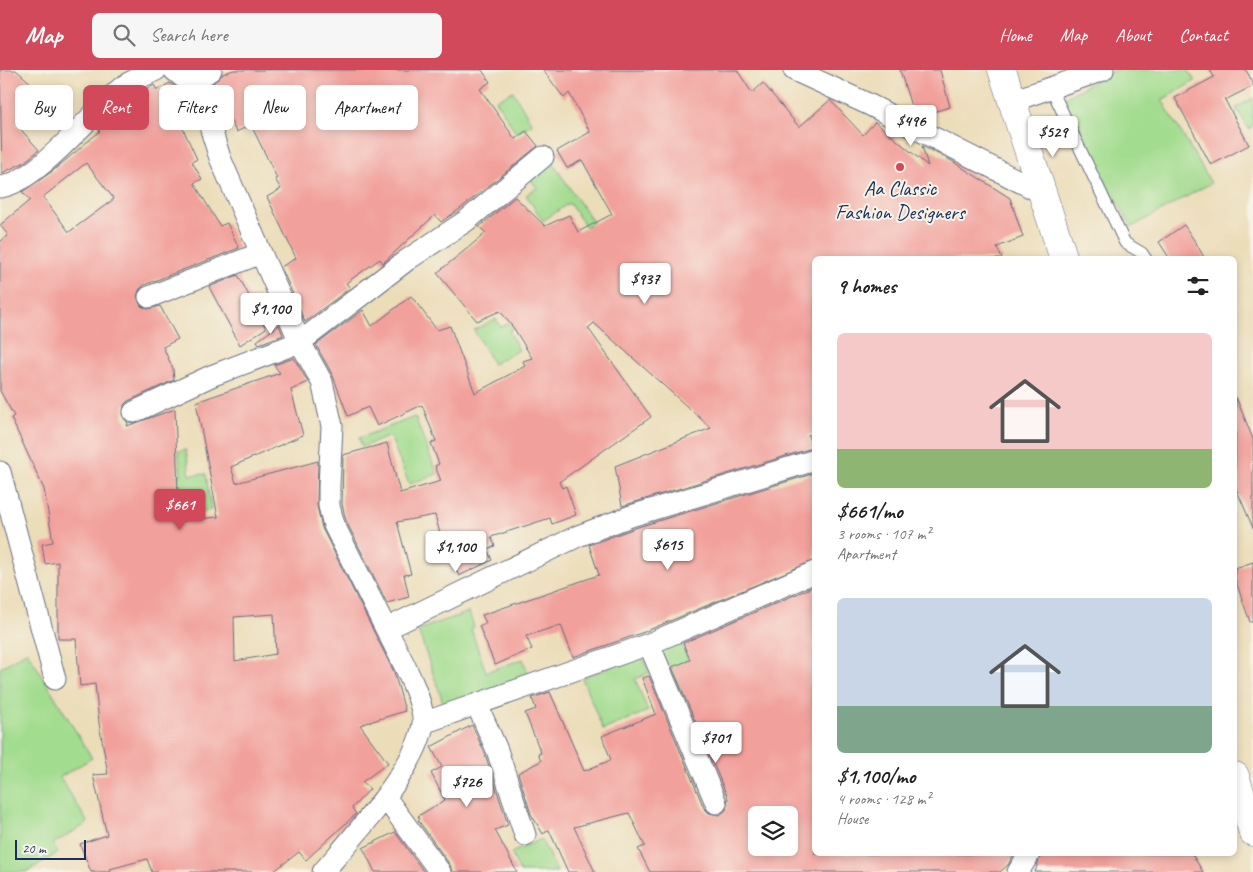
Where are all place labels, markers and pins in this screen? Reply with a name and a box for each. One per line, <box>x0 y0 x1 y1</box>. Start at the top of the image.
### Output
pin: $496 <box>881 104 941 147</box>
pin: $529 <box>1023 116 1083 158</box>
marker: Aa Classic Fashion Designers <box>894 161 906 173</box>
place label: Aa Classic Fashion Designers <box>835 175 967 225</box>
pin: $937 <box>615 262 675 305</box>
pin: $1,100 <box>230 292 312 335</box>
pin: $661 <box>150 488 210 531</box>
pin: $615 <box>638 528 698 571</box>
pin: $1,100 <box>415 530 497 573</box>
pin: $701 <box>686 722 746 764</box>
pin: $726 <box>437 766 497 808</box>

